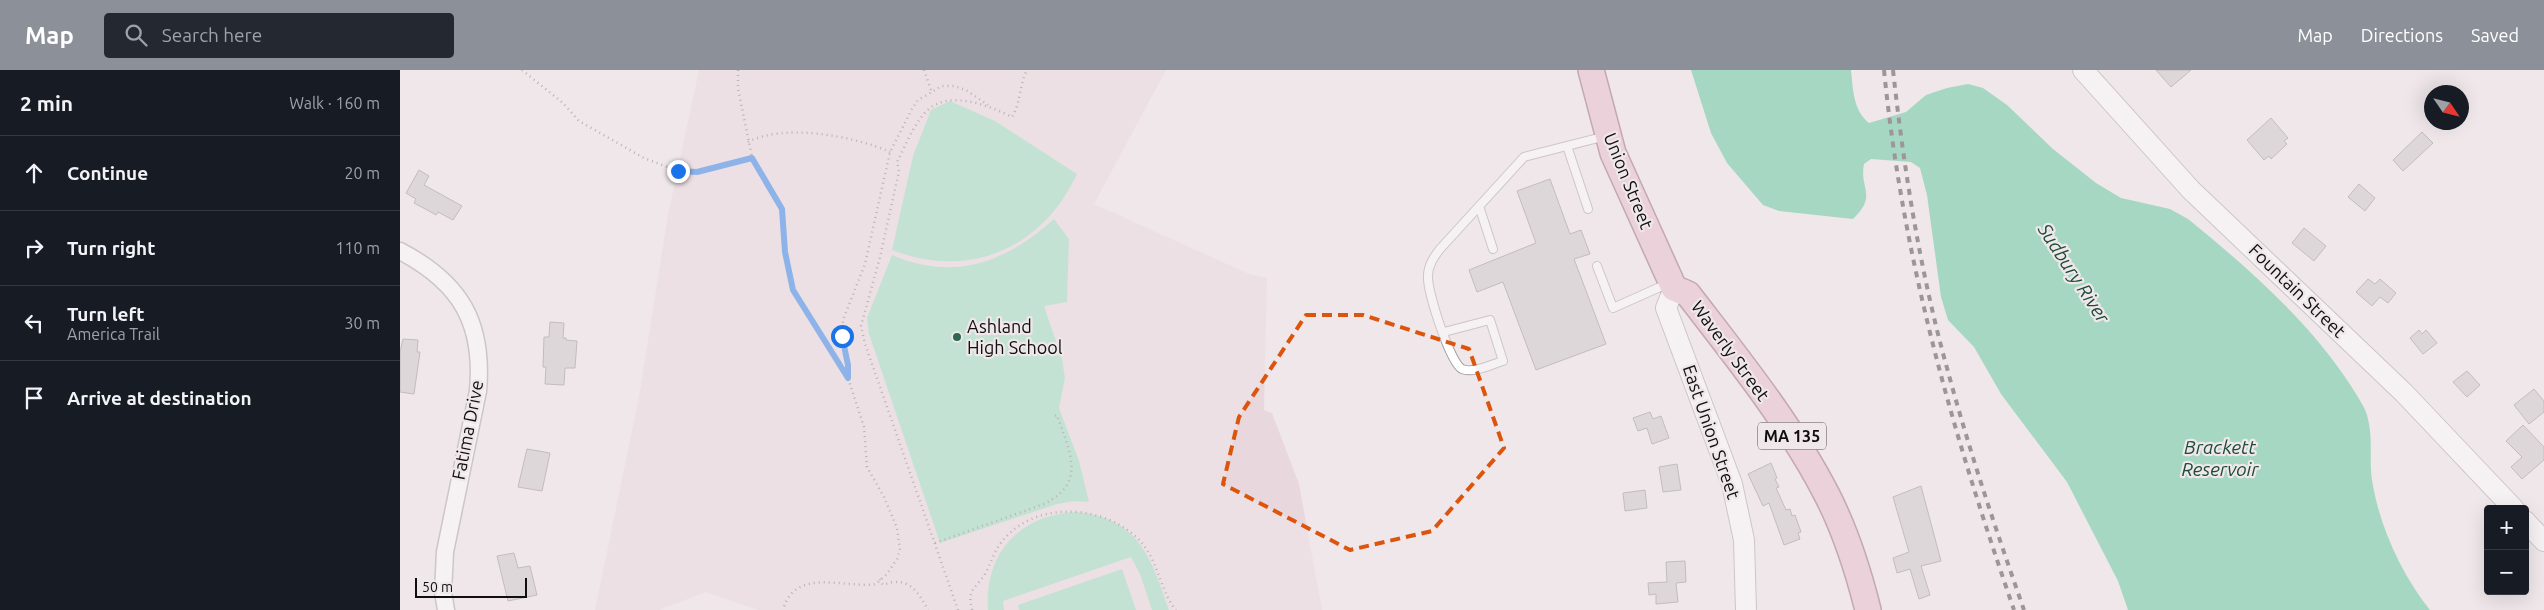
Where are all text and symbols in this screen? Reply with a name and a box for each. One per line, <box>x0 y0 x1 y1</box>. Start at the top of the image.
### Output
search box <box>104 13 454 58</box>
icon: search <box>122 21 150 49</box>
text: Map <box>25 22 74 49</box>
text: Search here <box>162 24 262 46</box>
text: Map <box>2297 25 2333 45</box>
text: Directions <box>2361 25 2443 45</box>
text: Saved <box>2471 25 2519 45</box>
north arrow <box>2424 85 2469 130</box>
text: 2 min <box>20 91 73 115</box>
text: Walk · 160 m <box>289 94 380 112</box>
street label: Union Street <box>1601 130 1657 232</box>
icon: ahead <box>20 159 48 187</box>
route end <box>667 160 690 183</box>
text: Continue <box>67 162 148 184</box>
text: 20 m <box>344 164 380 182</box>
water label: Sudbury River <box>2033 218 2115 327</box>
icon: right <box>20 234 48 262</box>
text: Turn right <box>67 237 155 259</box>
text: 110 m <box>335 239 380 257</box>
street label: Fountain Street <box>2245 239 2350 341</box>
street label: Waverly Street <box>1688 296 1774 404</box>
text: Turn left <box>67 303 145 325</box>
icon: left <box>20 309 48 337</box>
text: 30 m <box>344 314 380 332</box>
place label: Ashland High School <box>967 316 1063 357</box>
text: America Trail <box>67 325 160 343</box>
route start <box>831 325 854 348</box>
marker: Ashland High School <box>951 331 963 343</box>
street label: East Union Street <box>1680 362 1744 501</box>
street label: Fatima Drive <box>448 378 486 481</box>
icon: arrive <box>20 384 48 412</box>
text: Arrive at destination <box>67 387 252 409</box>
road number: MA 135 <box>1758 422 1826 450</box>
water label: Brackett Reservoir <box>2181 436 2259 480</box>
map controls <box>2484 505 2529 595</box>
button: + <box>2484 505 2529 550</box>
button: − <box>2484 550 2529 595</box>
scale bar <box>415 575 528 598</box>
text: 50 m <box>422 579 453 595</box>

